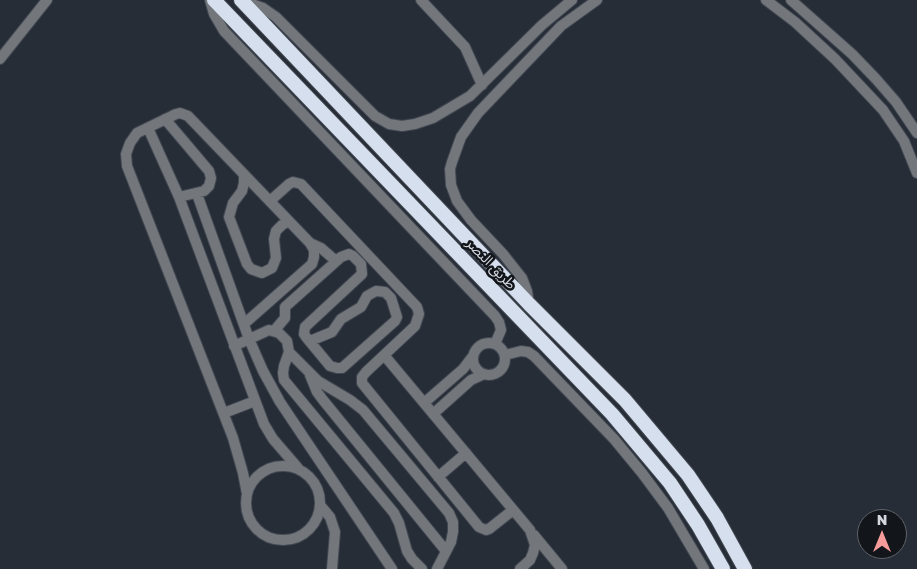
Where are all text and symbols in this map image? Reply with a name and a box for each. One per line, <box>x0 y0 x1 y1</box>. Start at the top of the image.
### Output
street label: طريق النصر <box>463 235 519 293</box>
north arrow <box>857 509 907 559</box>
text: N <box>877 511 887 528</box>

